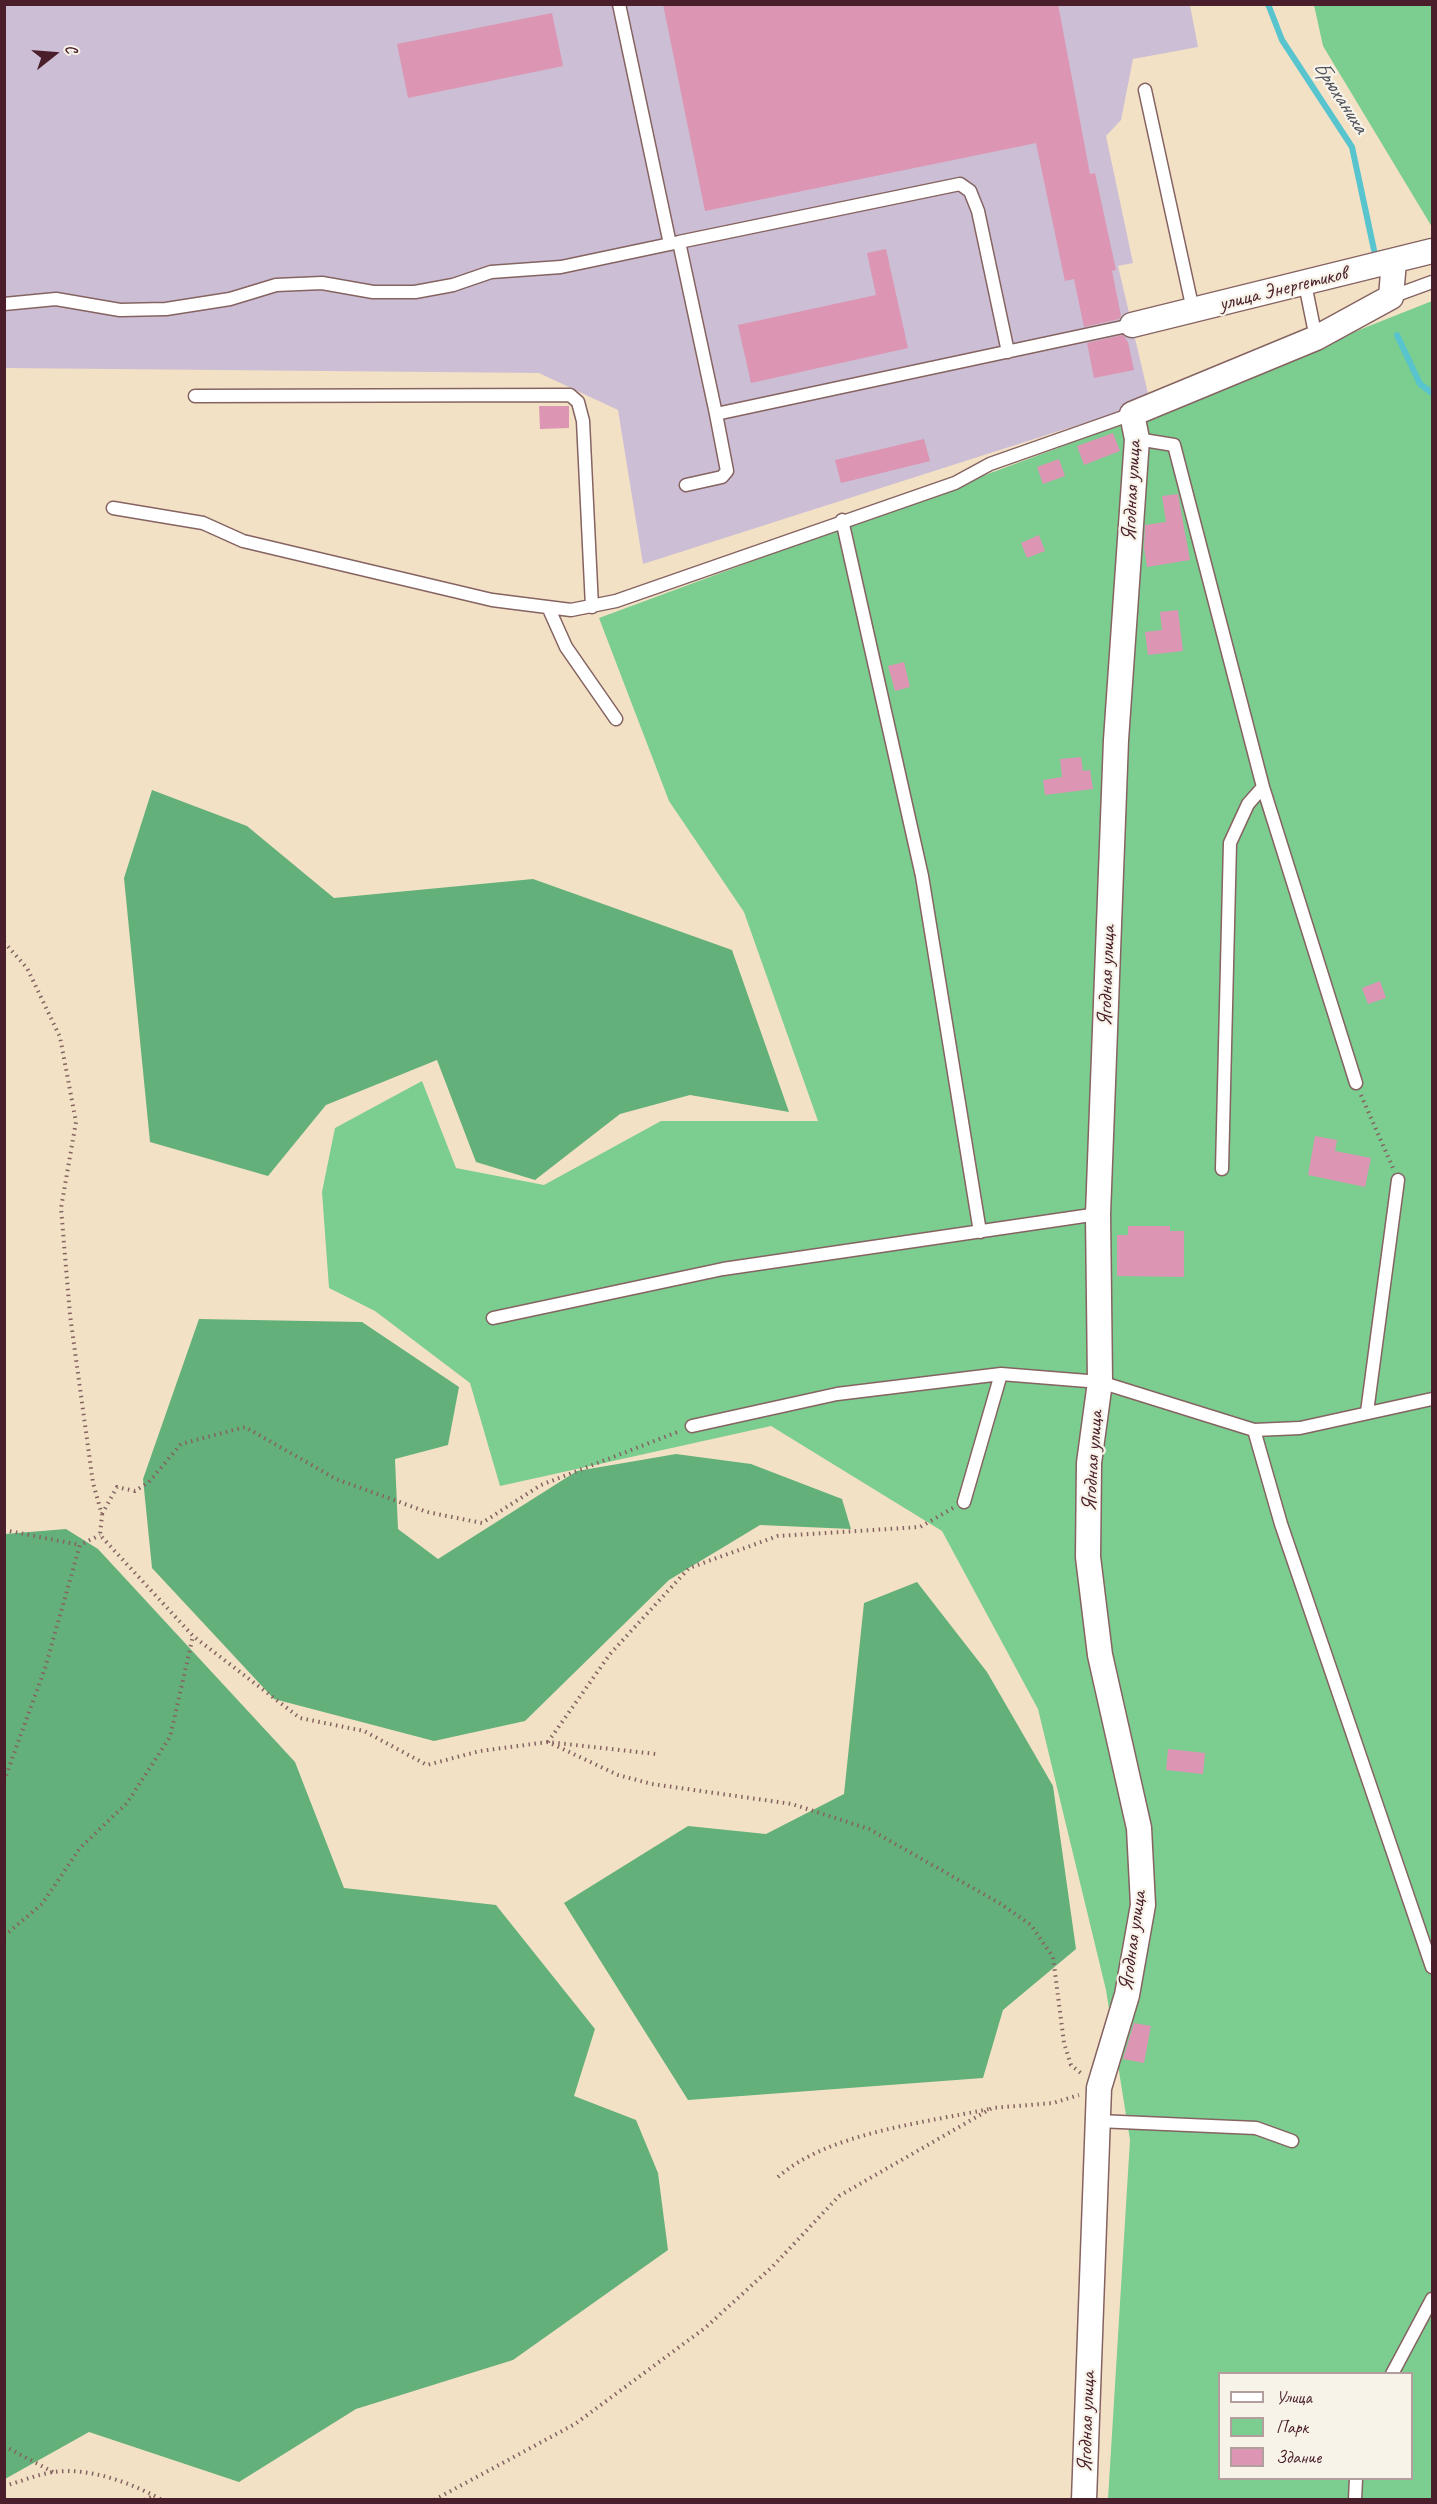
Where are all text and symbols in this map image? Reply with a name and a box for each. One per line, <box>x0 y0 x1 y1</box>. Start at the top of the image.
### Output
north arrow <box>24 24 84 84</box>
text: С <box>60 42 82 55</box>
water label: Брюханиха <box>1307 56 1373 138</box>
street label: улица Энергетиков <box>1216 261 1350 317</box>
street label: Ягодная улица <box>1117 440 1147 542</box>
street label: Ягодная улица <box>1093 925 1121 1027</box>
street label: Ягодная улица <box>1077 1410 1109 1512</box>
street label: Ягодная улица <box>1114 1889 1152 1993</box>
street label: Ягодная улица <box>1073 2371 1101 2473</box>
legend <box>1218 2372 1413 2480</box>
text: Улица <box>1276 2386 1312 2408</box>
text: Парк <box>1276 2416 1308 2438</box>
text: Здание <box>1276 2446 1321 2468</box>

